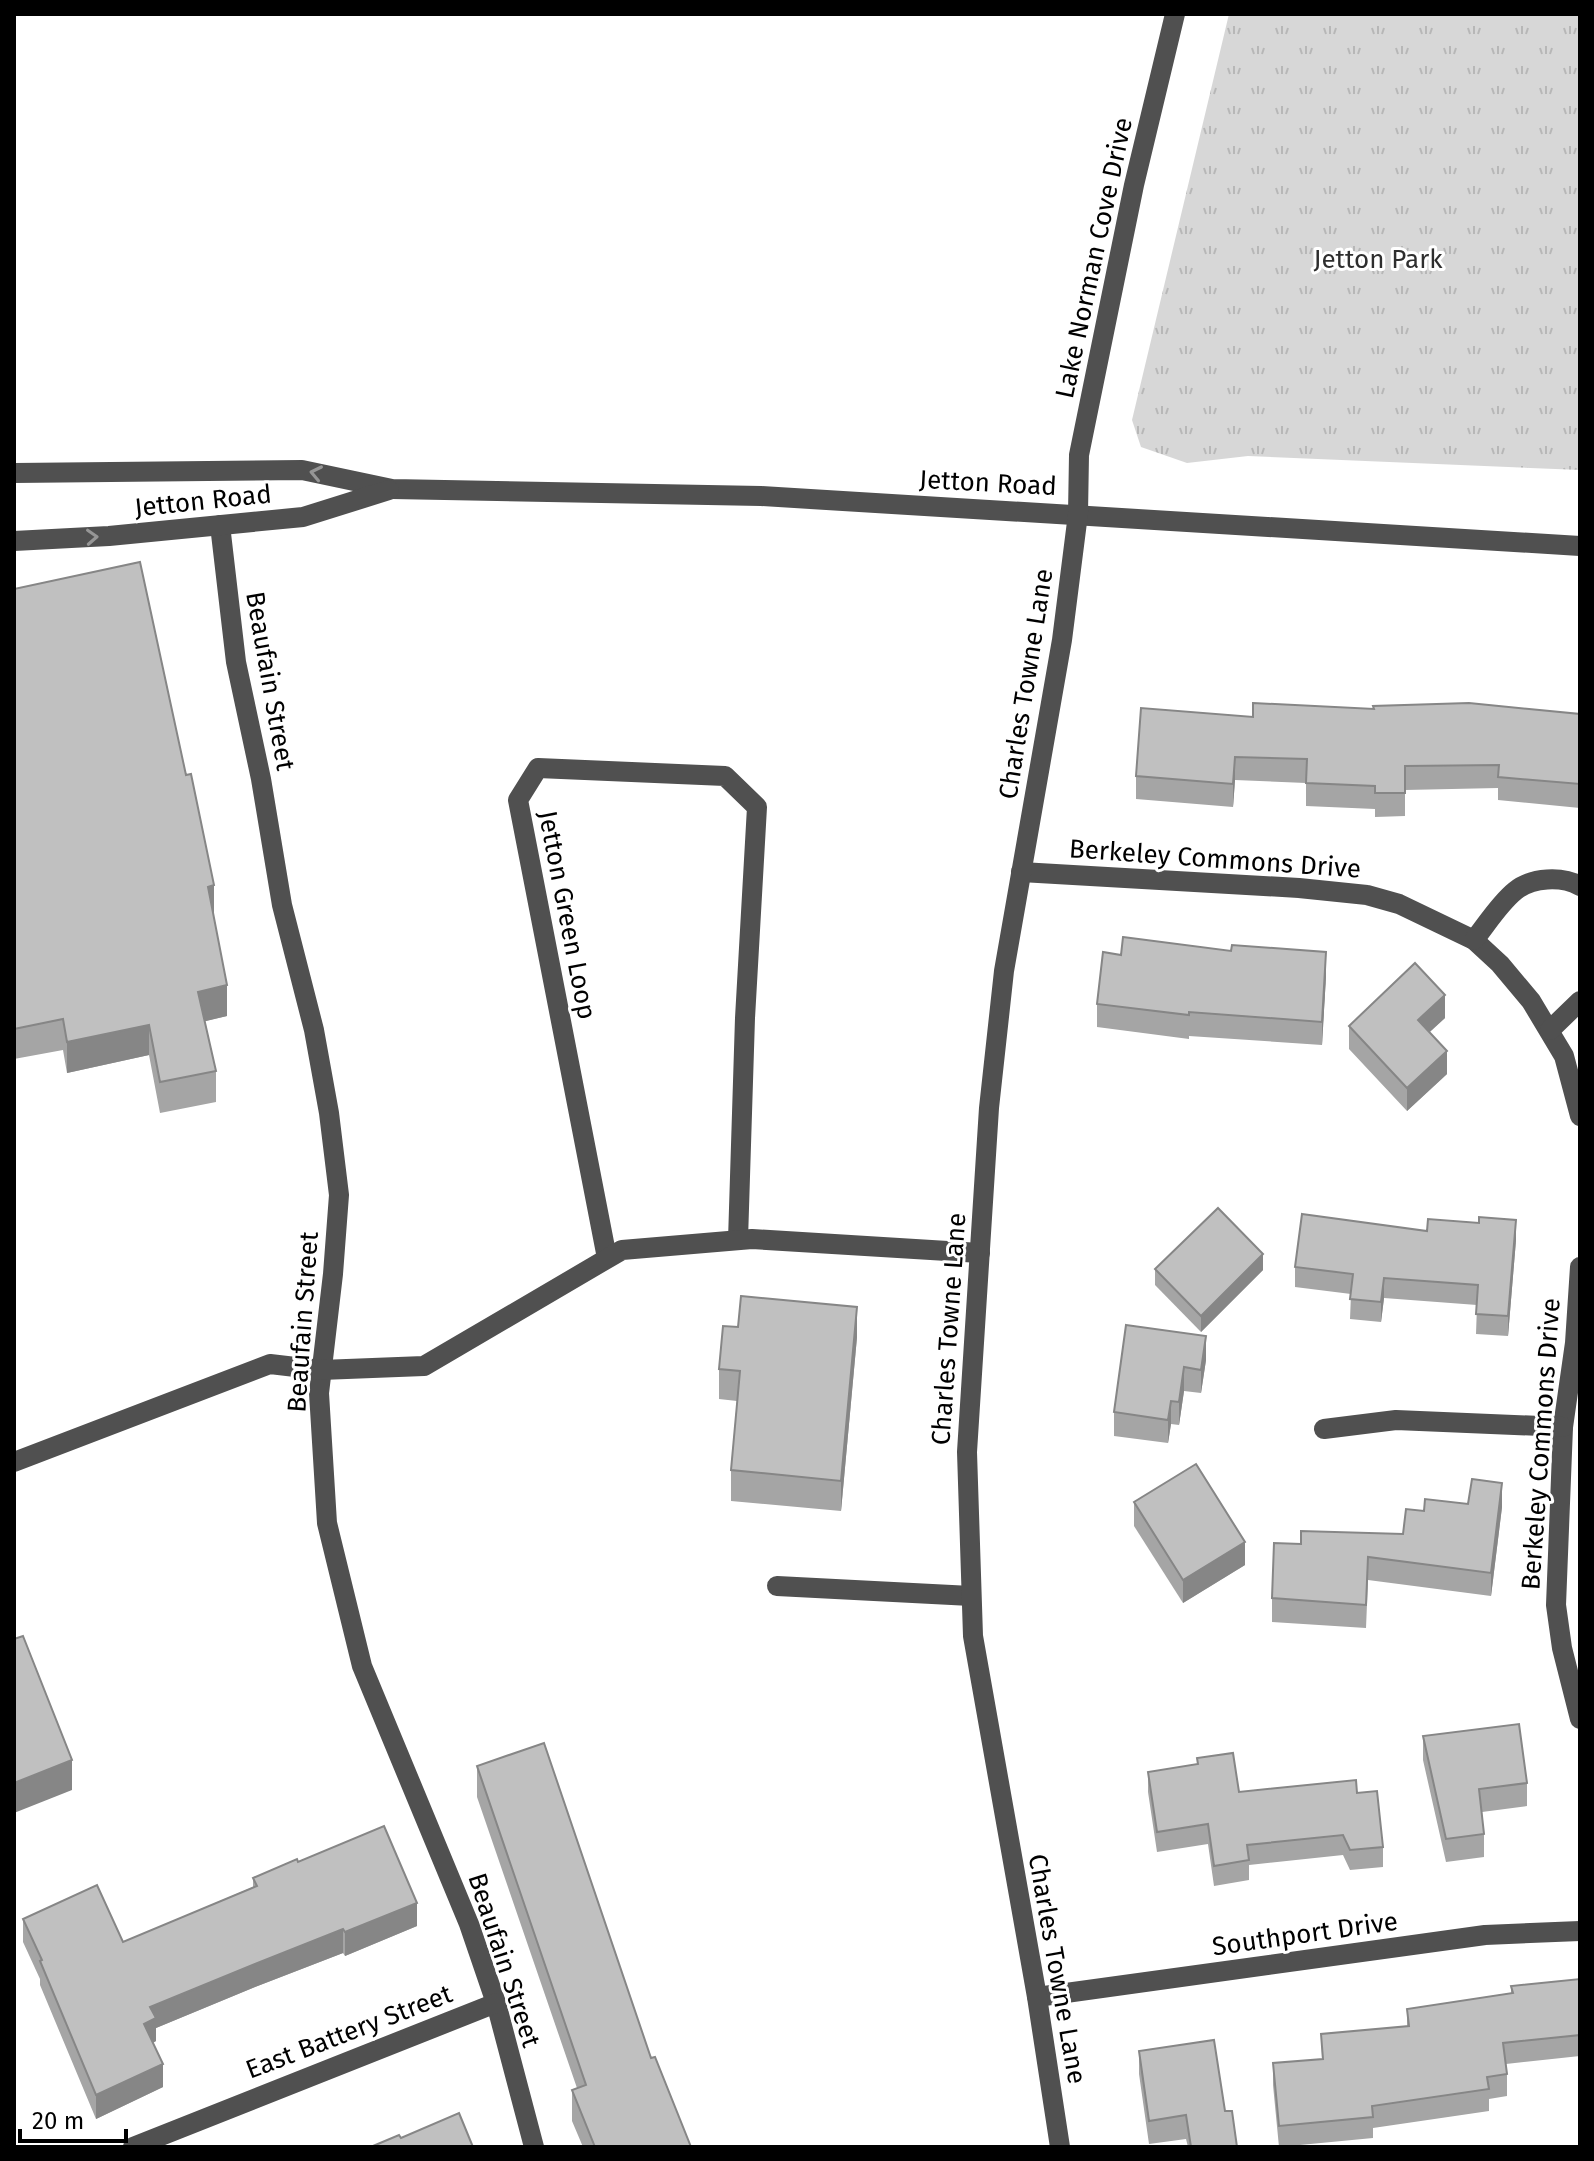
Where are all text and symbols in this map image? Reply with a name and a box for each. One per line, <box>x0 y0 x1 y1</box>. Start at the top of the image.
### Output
street label: Lake Norman Cove Drive <box>1049 115 1139 401</box>
park label: Jetton Park <box>1314 244 1443 275</box>
street label: Jetton Road <box>918 464 1058 502</box>
one-way arrow <box>310 465 323 482</box>
street label: Jetton Road <box>133 478 273 524</box>
one-way arrow <box>86 529 99 546</box>
street label: Charles Towne Lane <box>992 567 1060 801</box>
street label: Beaufain Street <box>239 589 301 774</box>
street label: Jetton Green Loop <box>532 808 602 1022</box>
street label: Berkeley Commons Drive <box>1068 833 1362 885</box>
street label: Charles Towne Lane <box>925 1212 973 1446</box>
street label: Beaufain Street <box>281 1230 325 1414</box>
street label: Berkeley Commons Drive <box>1515 1297 1567 1591</box>
street label: Charles Towne Lane <box>1022 1852 1092 2086</box>
street label: Beaufain Street <box>461 1869 547 2052</box>
street label: Southport Drive <box>1210 1906 1400 1962</box>
street label: East Battery Street <box>241 1978 457 2086</box>
scale bar <box>20 2093 126 2143</box>
text: 20 m <box>32 2107 84 2135</box>

